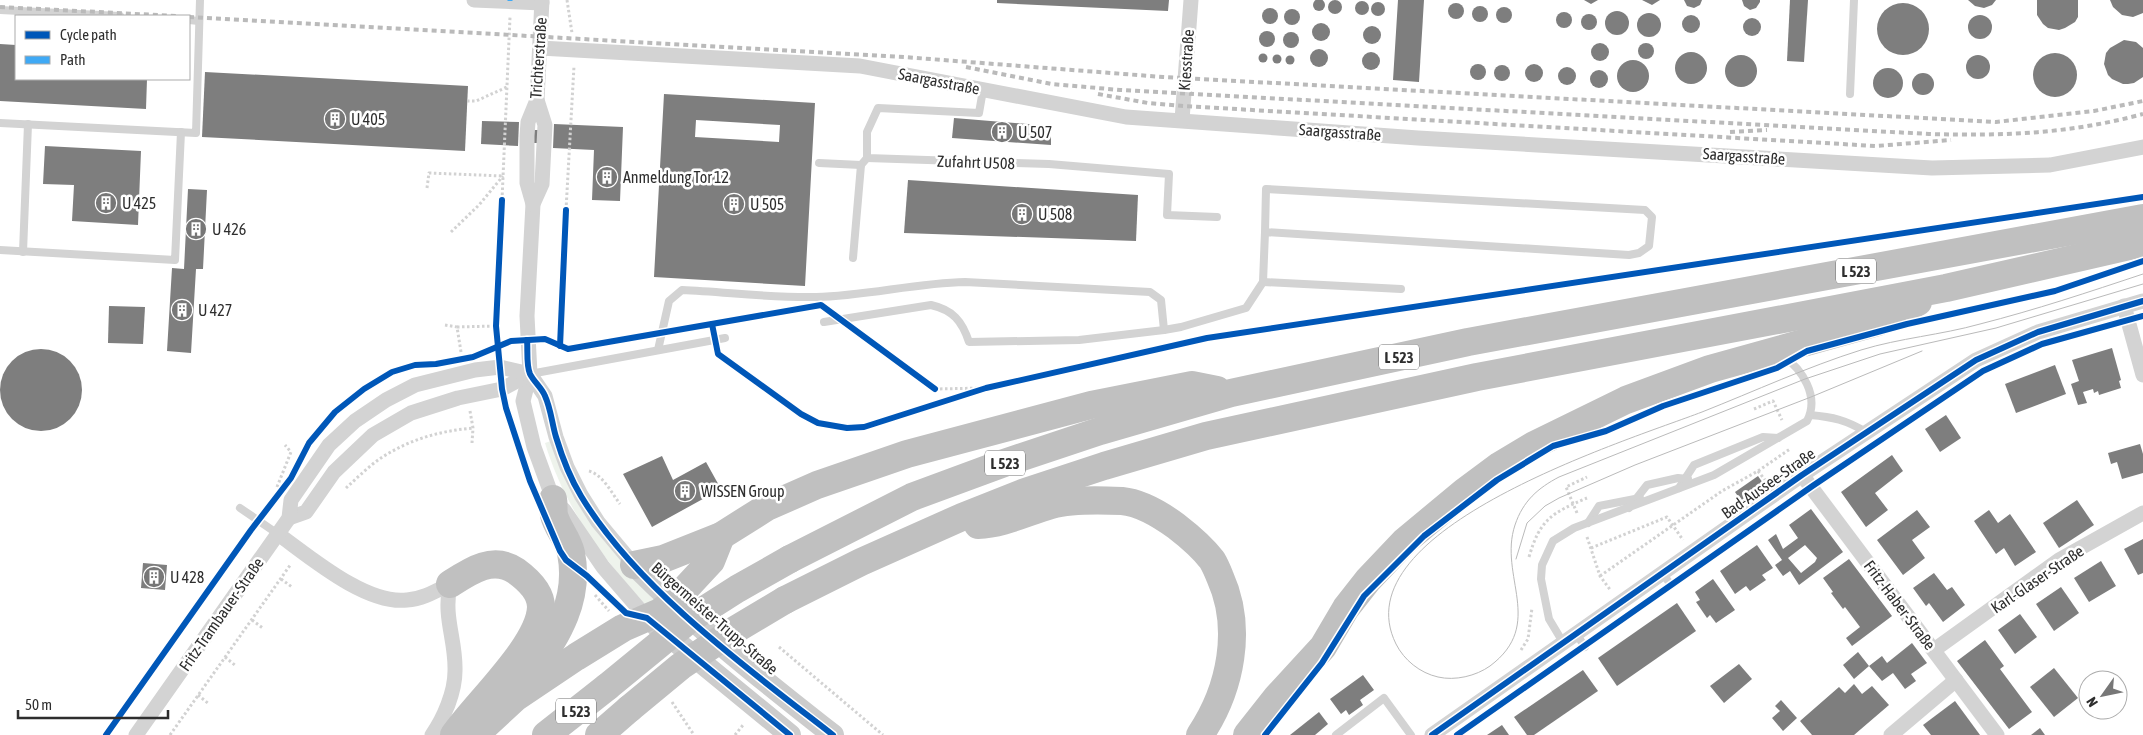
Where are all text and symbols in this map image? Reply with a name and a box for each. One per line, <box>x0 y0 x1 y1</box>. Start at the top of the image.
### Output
legend <box>15 15 190 80</box>
street label: Trichterstraße <box>526 17 550 99</box>
text: Cycle path <box>60 26 117 43</box>
street label: Kiesstraße <box>1175 29 1197 91</box>
text: Path <box>60 51 86 68</box>
street label: Saargasstraße <box>897 64 981 99</box>
building icon: U 405 <box>323 107 347 131</box>
place label: U 405 <box>351 110 385 128</box>
building icon: U 507 <box>990 120 1014 144</box>
street label: Saargasstraße <box>1298 120 1382 145</box>
place label: U 507 <box>1018 123 1052 141</box>
street label: Saargasstraße <box>1702 144 1786 169</box>
street label: Zufahrt U508 <box>937 152 1015 172</box>
building icon: Anmeldung Tor 12 <box>595 165 619 189</box>
place label: Anmeldung Tor 12 <box>623 168 729 187</box>
building icon: U 425 <box>94 191 118 215</box>
building icon: U 505 <box>722 192 746 216</box>
place label: U 425 <box>122 194 156 212</box>
place label: U 505 <box>750 195 784 213</box>
building icon: U 508 <box>1010 202 1034 226</box>
place label: U 508 <box>1038 205 1072 223</box>
building icon: U 426 <box>184 217 208 241</box>
place label: U 426 <box>212 220 246 238</box>
road number: L 523 <box>1836 258 1876 284</box>
building icon: U 427 <box>170 298 194 322</box>
place label: U 427 <box>198 301 232 319</box>
road number: L 523 <box>1379 344 1419 370</box>
street label: Bad-Aussee-Straße <box>1718 444 1818 522</box>
road number: L 523 <box>985 450 1025 476</box>
building icon: WISSEN Group <box>673 479 697 503</box>
place label: WISSEN Group <box>701 482 785 501</box>
street label: Karl-Glaser-Straße <box>1987 541 2087 617</box>
street label: Fritz-Trambauer-Straße <box>175 554 267 674</box>
street label: Fritz-Haber-Straße <box>1861 557 1939 653</box>
street label: Bürgermeister-Trupp-Straße <box>648 558 782 679</box>
building icon: U 428 <box>142 565 166 589</box>
place label: U 428 <box>170 568 204 586</box>
north arrow <box>2078 670 2128 720</box>
scale bar <box>18 688 168 720</box>
text: N <box>2083 694 2101 710</box>
text: 50 m <box>25 696 52 713</box>
road number: L 523 <box>556 698 596 724</box>

